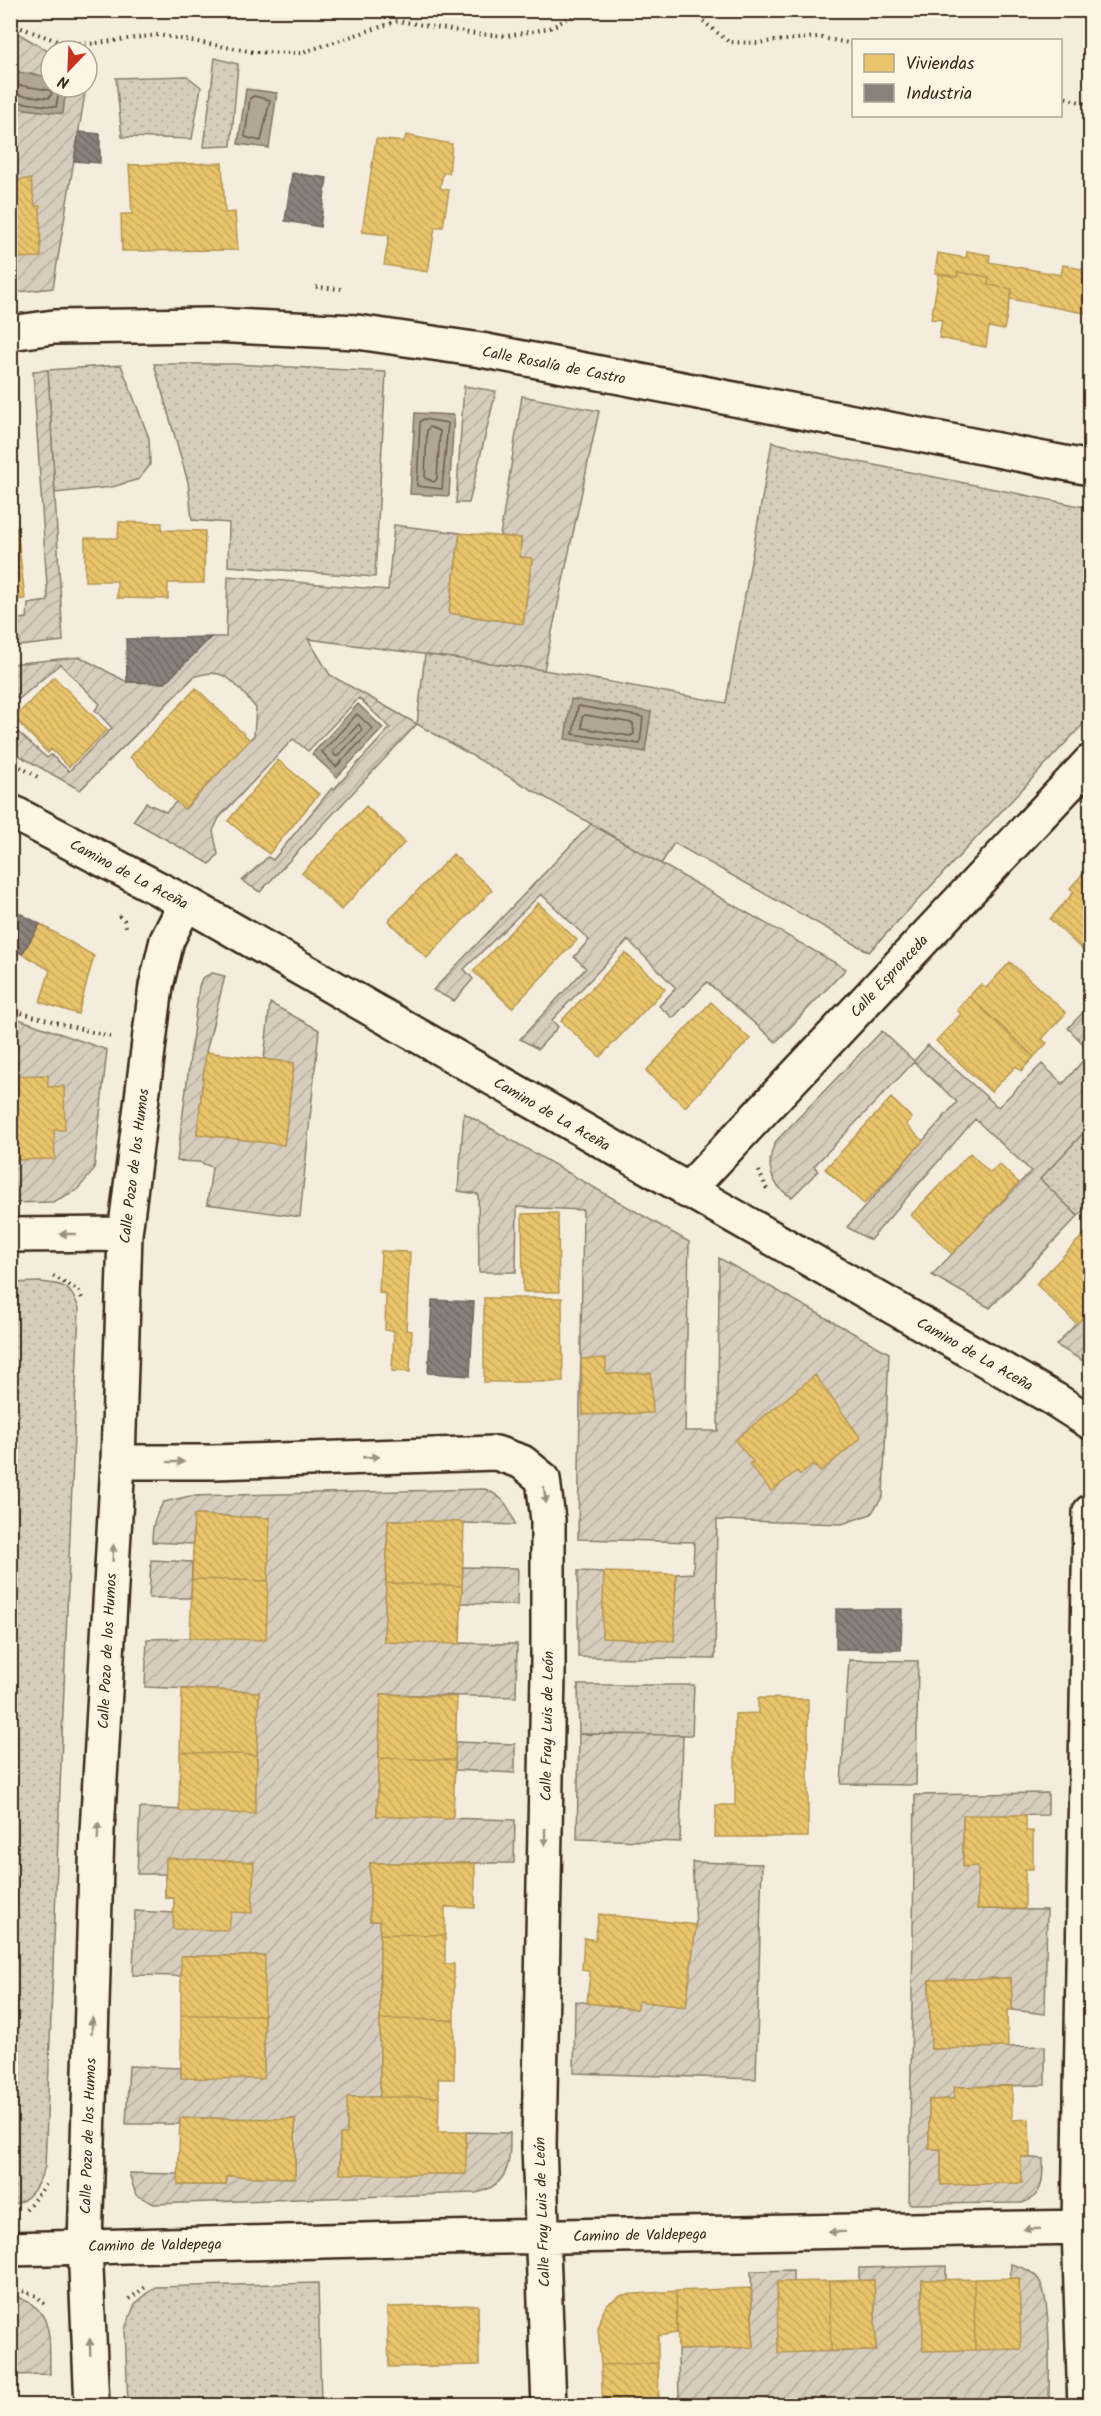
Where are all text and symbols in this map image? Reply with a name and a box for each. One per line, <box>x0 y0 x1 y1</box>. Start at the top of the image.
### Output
north arrow <box>39 39 99 99</box>
legend <box>852 39 1062 117</box>
text: Viviendas <box>906 50 975 79</box>
text: N <box>54 68 73 95</box>
text: Industria <box>906 80 972 109</box>
street label: Calle Rosalía de Castro <box>480 340 628 392</box>
street label: Camino de La Aceña <box>65 833 192 916</box>
street label: Calle Espronceda <box>845 930 935 1024</box>
street label: Camino de La Aceña <box>489 1072 614 1158</box>
street label: Calle Pozo de los Humos <box>114 1087 156 1245</box>
one-way arrow <box>58 1229 77 1239</box>
street label: Camino de La Aceña <box>912 1312 1037 1398</box>
one-way arrow <box>362 1453 381 1462</box>
one-way arrow <box>167 1457 186 1467</box>
one-way arrow <box>541 1485 550 1504</box>
one-way arrow <box>108 1543 117 1562</box>
street label: Calle Pozo de los Humos <box>92 1572 124 1730</box>
street label: Calle Fray Luis de León <box>535 1651 561 1801</box>
one-way arrow <box>93 1822 102 1841</box>
one-way arrow <box>540 1827 550 1846</box>
one-way arrow <box>87 2017 96 2036</box>
street label: Calle Pozo de los Humos <box>74 2057 104 2214</box>
street label: Calle Fray Luis de León <box>528 2136 558 2288</box>
street label: Camino de Valdepega <box>573 2223 707 2249</box>
one-way arrow <box>1023 2224 1042 2233</box>
one-way arrow <box>828 2227 847 2236</box>
street label: Camino de Valdepega <box>88 2233 222 2259</box>
one-way arrow <box>86 2338 95 2357</box>

